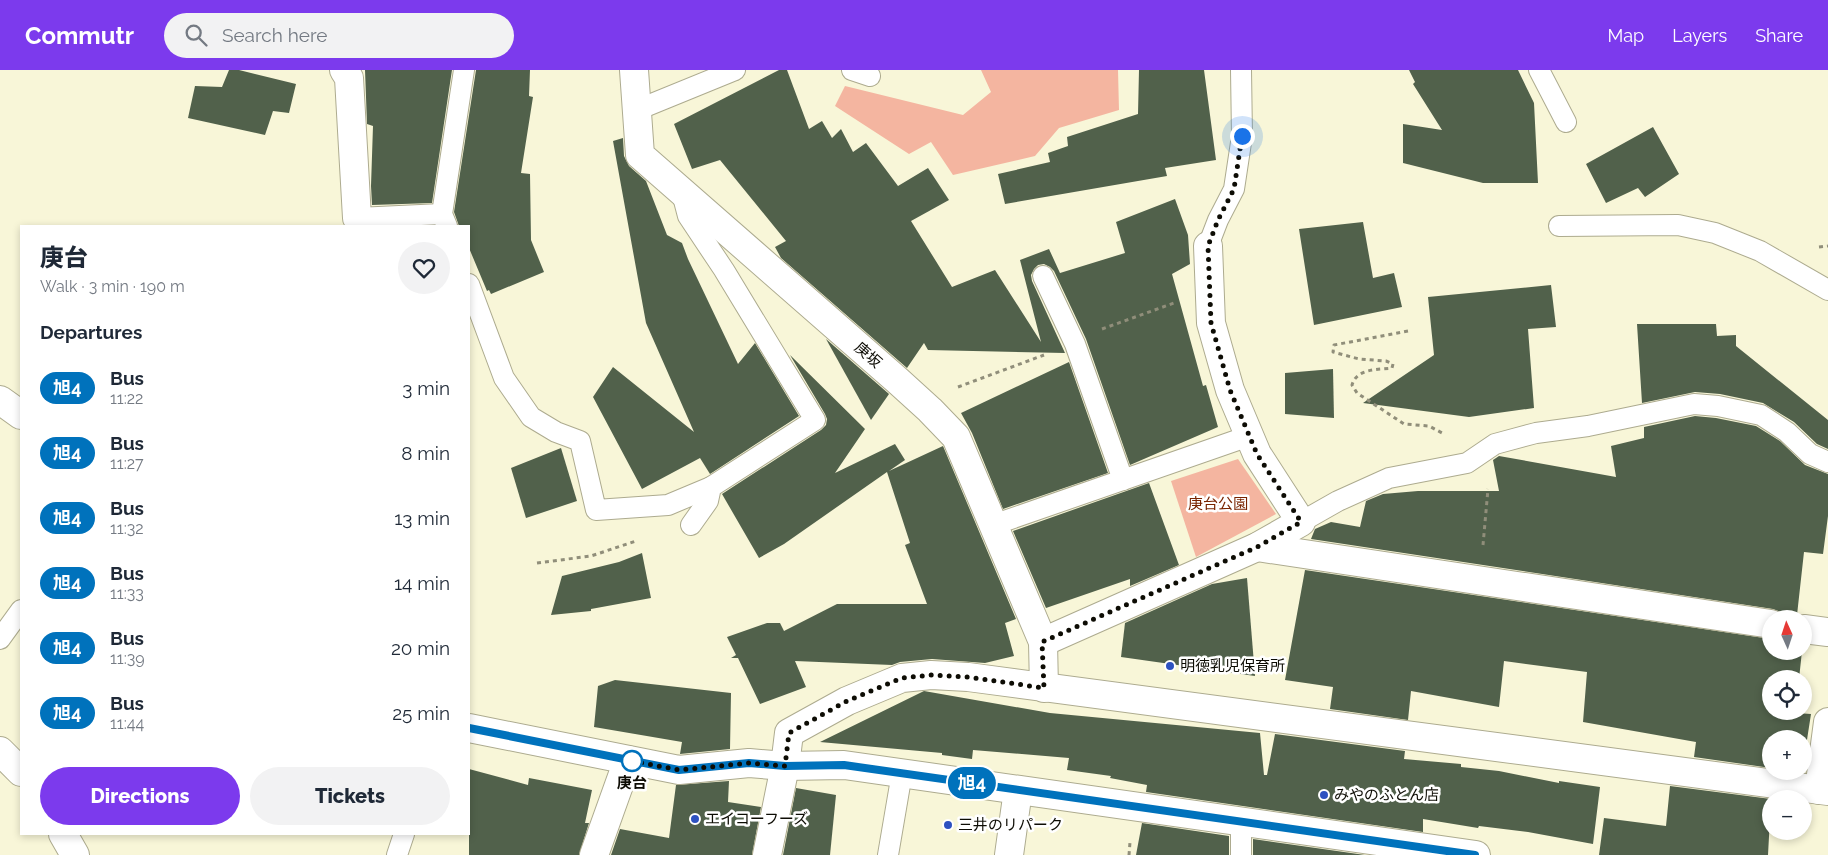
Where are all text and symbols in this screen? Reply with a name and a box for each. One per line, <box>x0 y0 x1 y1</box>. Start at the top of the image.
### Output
search box <box>164 13 514 58</box>
text: Commutr <box>25 21 134 50</box>
icon: search <box>182 21 210 49</box>
text: Search here <box>222 24 327 46</box>
text: Map <box>1608 25 1644 46</box>
text: Layers <box>1672 25 1727 46</box>
text: Share <box>1755 25 1803 46</box>
your location <box>1230 124 1255 149</box>
button: heart <box>398 242 450 294</box>
text: 庚台 <box>40 243 88 272</box>
text: Walk · 3 min · 190 m <box>40 277 185 296</box>
text: Departures <box>40 321 142 343</box>
street label: 庚坂 <box>851 338 885 372</box>
text: Bus <box>110 367 144 389</box>
text: 旭4 <box>53 377 82 398</box>
text: 3 min <box>402 377 450 399</box>
text: 11:22 <box>110 389 143 408</box>
text: Bus <box>110 432 144 454</box>
text: 旭4 <box>53 442 82 463</box>
text: 8 min <box>401 442 450 464</box>
text: 11:27 <box>110 454 144 473</box>
park label: 庚台公園 <box>1188 495 1248 513</box>
text: Bus <box>110 497 144 519</box>
text: 旭4 <box>53 507 82 528</box>
text: 13 min <box>394 507 450 529</box>
text: 11:32 <box>110 519 144 538</box>
text: Bus <box>110 562 144 584</box>
text: 旭4 <box>53 572 82 593</box>
text: 14 min <box>394 572 450 594</box>
text: 11:33 <box>110 584 144 603</box>
north arrow <box>1762 610 1812 660</box>
map controls <box>1762 610 1812 840</box>
text: Bus <box>110 627 144 649</box>
text: 旭4 <box>53 637 82 658</box>
text: 20 min <box>391 637 450 659</box>
text: 11:39 <box>110 649 145 668</box>
place label: 明徳乳児保育所 <box>1180 657 1285 675</box>
marker: 明徳乳児保育所 <box>1164 660 1176 672</box>
button: locate <box>1762 670 1812 720</box>
text: Bus <box>110 692 144 714</box>
text: 旭4 <box>53 702 82 723</box>
text: 25 min <box>392 702 450 724</box>
text: 11:44 <box>110 714 144 733</box>
button: + <box>1762 730 1812 780</box>
marker: 庚台 <box>621 750 643 772</box>
button: Directions <box>40 767 240 825</box>
button: Tickets <box>250 767 450 825</box>
line badge: 旭4 <box>950 767 994 799</box>
text: 旭4 <box>958 772 986 793</box>
place label: 庚台 <box>617 774 647 792</box>
place label: みやのふとん店 <box>1334 786 1439 804</box>
marker: みやのふとん店 <box>1318 789 1330 801</box>
button: − <box>1762 790 1812 840</box>
place label: エイコーフーズ <box>705 810 808 828</box>
marker: エイコーフーズ <box>689 813 701 825</box>
place label: 三井のリパーク <box>958 816 1063 834</box>
marker: 三井のリパーク <box>942 819 954 831</box>

